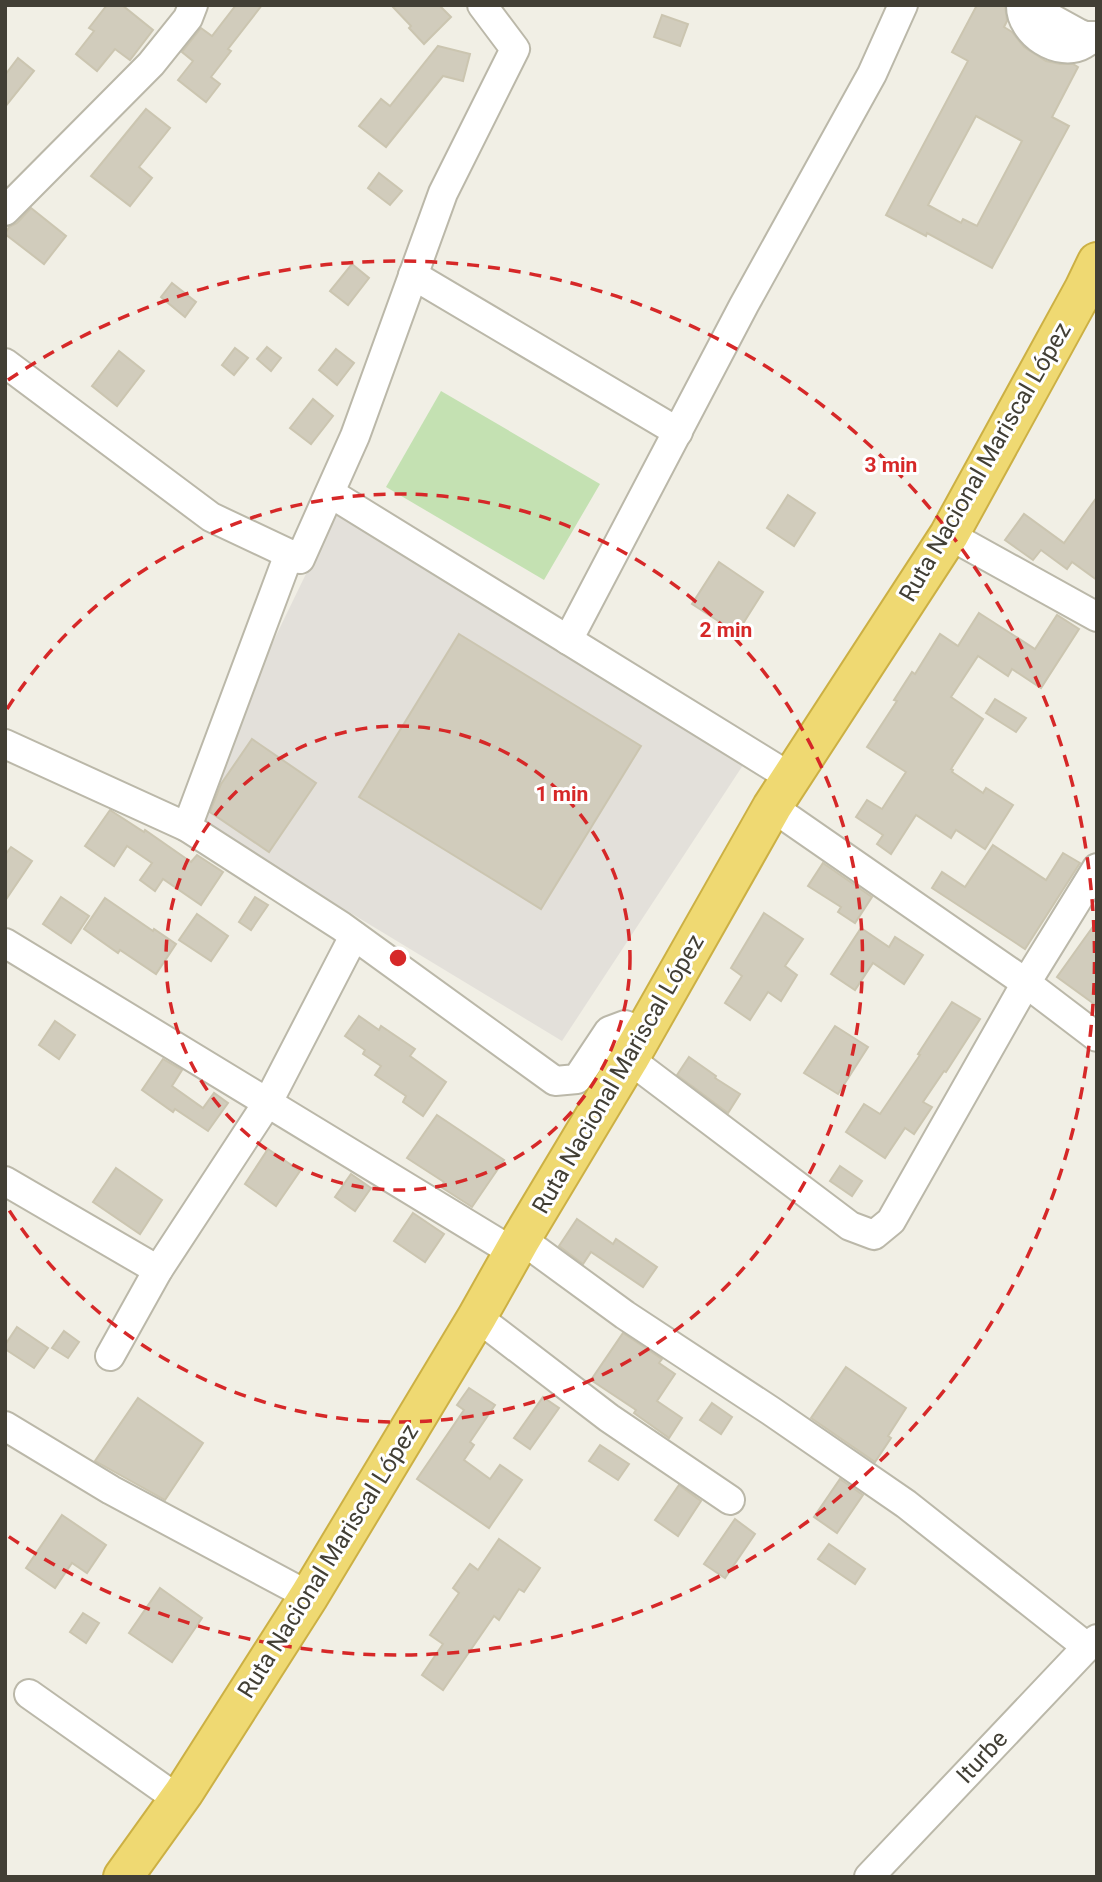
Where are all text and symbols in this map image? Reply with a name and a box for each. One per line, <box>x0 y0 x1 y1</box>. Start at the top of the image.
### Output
street label: Ruta Nacional Mariscal López <box>893 317 1077 607</box>
text: 3 min <box>865 453 917 477</box>
text: 2 min <box>700 618 752 642</box>
text: 1 min <box>536 782 588 806</box>
street label: Ruta Nacional Mariscal López <box>526 929 710 1219</box>
centre of rings <box>386 946 410 970</box>
street label: Ruta Nacional Mariscal López <box>232 1419 424 1703</box>
street label: Iturbe <box>951 1725 1013 1789</box>

